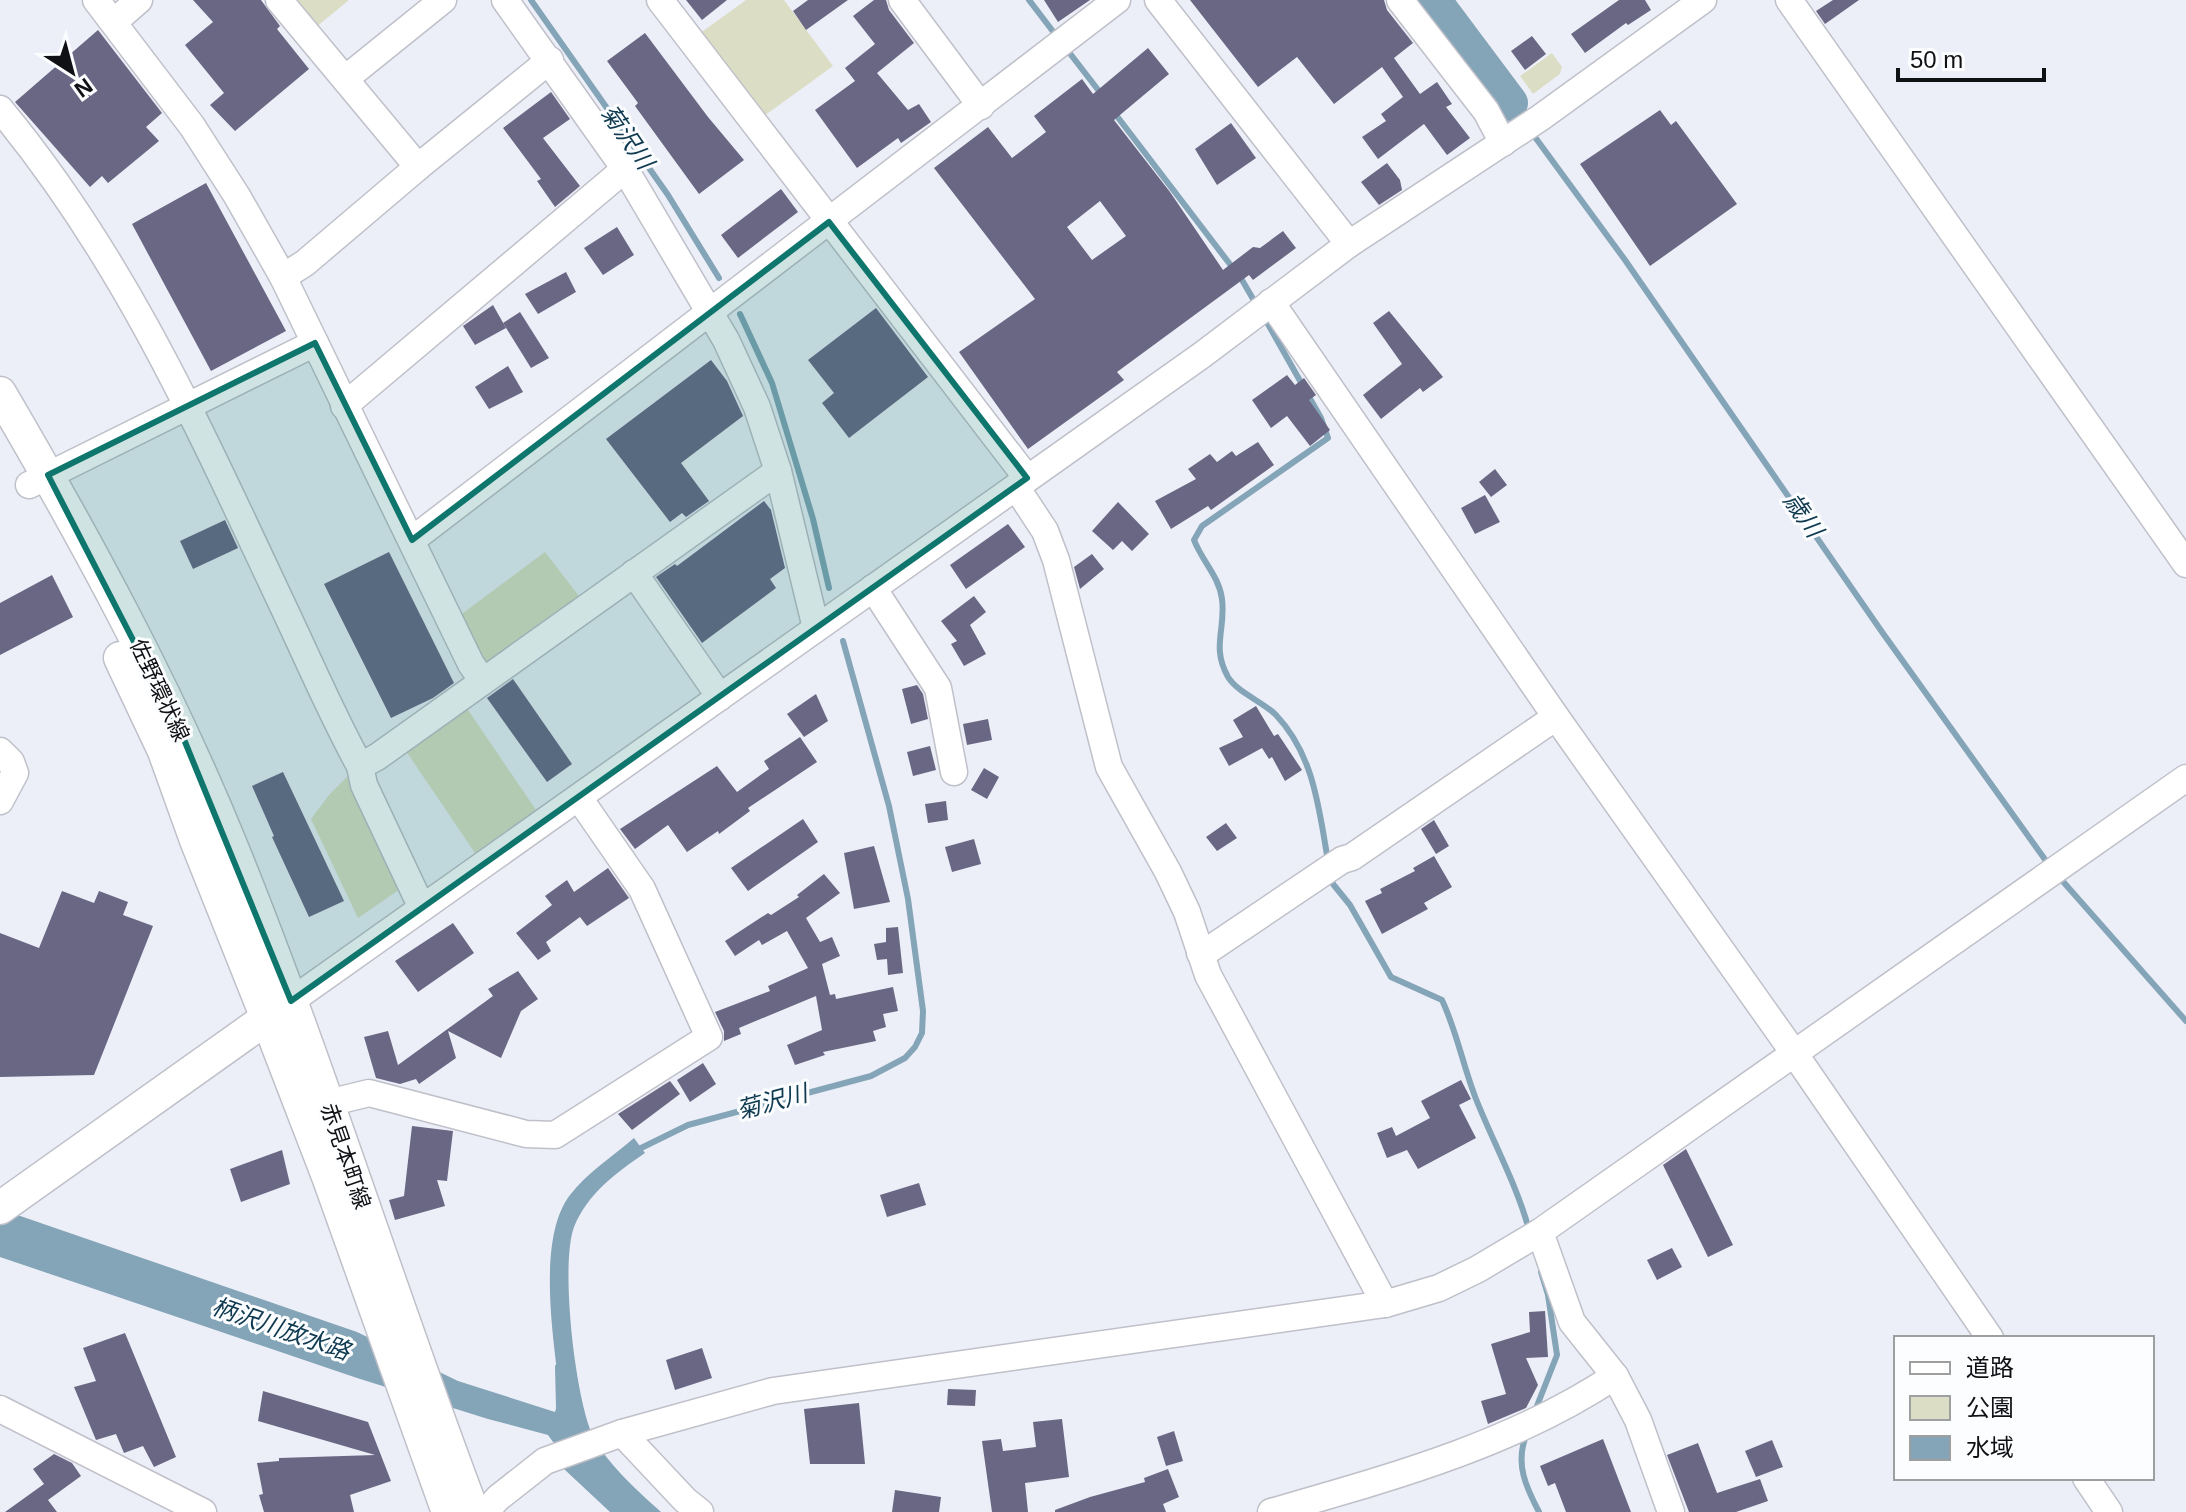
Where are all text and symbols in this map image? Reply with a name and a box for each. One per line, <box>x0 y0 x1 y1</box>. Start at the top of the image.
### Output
north arrow <box>32 32 112 112</box>
scale bar <box>1898 32 2044 82</box>
text: 50 m <box>1910 46 1963 73</box>
text: N <box>70 73 97 103</box>
water label: 菊沢川 <box>596 99 661 176</box>
water label: 歳川 <box>1779 487 1830 545</box>
street label: 佐野環状線 <box>125 635 194 745</box>
water label: 菊沢川 <box>734 1078 813 1124</box>
street label: 赤見本町線 <box>316 1100 375 1212</box>
water label: 柄沢川放水路 <box>209 1292 356 1365</box>
legend <box>1894 1336 2154 1480</box>
text: 道路 <box>1966 1354 2014 1381</box>
text: 公園 <box>1966 1394 2014 1421</box>
text: 水域 <box>1966 1434 2014 1461</box>

